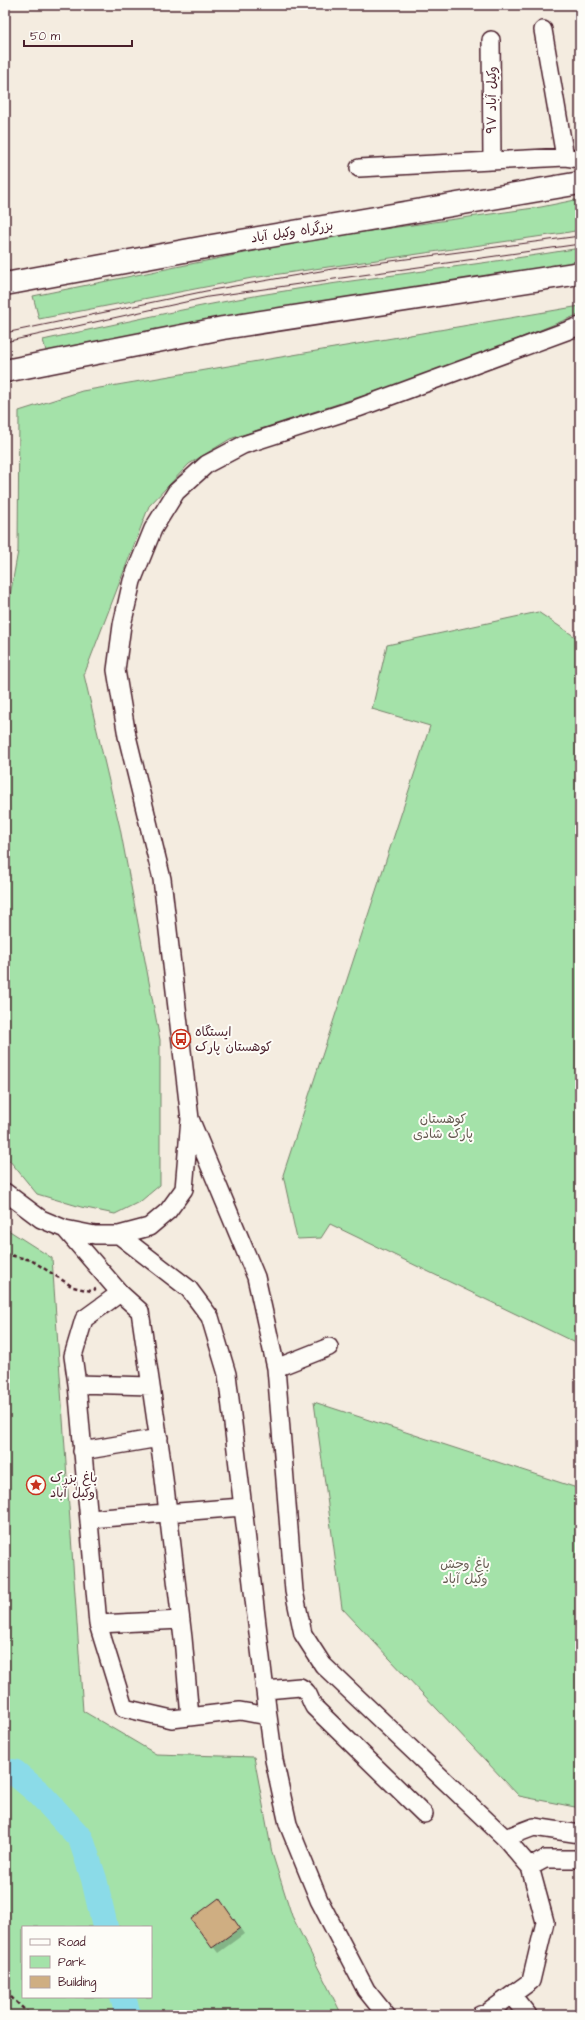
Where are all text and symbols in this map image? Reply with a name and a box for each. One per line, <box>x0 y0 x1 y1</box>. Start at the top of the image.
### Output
scale bar <box>24 22 132 48</box>
text: 50 m <box>30 28 61 45</box>
street label: وکیل آباد ۹۷ <box>483 66 501 134</box>
street label: بزرگراه وکیل آباد <box>249 217 335 247</box>
place label: ایستگاه کوهستان پارک <box>195 1023 272 1056</box>
bus stop icon: ایستگاه کوهستان پارک <box>170 1028 192 1050</box>
park label: کوهستان پارک شادی <box>413 1110 473 1143</box>
place label: باغ بزرک وکیل آباد <box>50 1469 97 1502</box>
place icon: باغ بزرک وکیل آباد <box>25 1474 47 1496</box>
park label: باغ وحش وکیل آباد <box>440 1555 490 1588</box>
legend <box>22 1926 152 1998</box>
text: Road <box>58 1934 86 1951</box>
text: Park <box>58 1954 86 1971</box>
text: Building <box>58 1974 96 1992</box>

